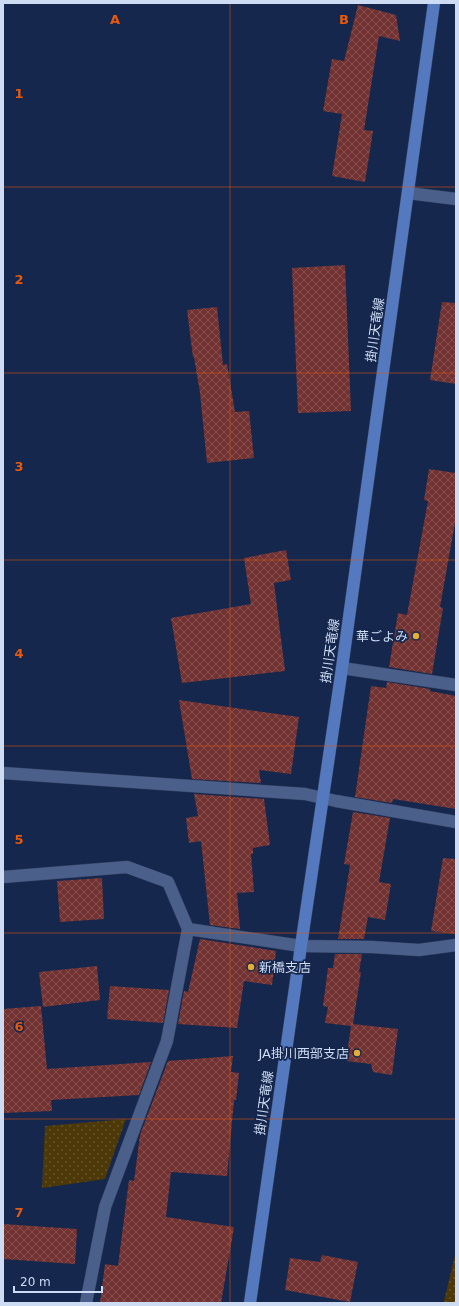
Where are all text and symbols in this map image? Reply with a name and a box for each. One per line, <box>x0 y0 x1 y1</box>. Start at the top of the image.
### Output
text: A <box>110 12 120 27</box>
text: B <box>339 12 349 27</box>
text: 1 <box>14 86 24 101</box>
text: 2 <box>14 272 24 287</box>
street label: 掛川天竜線 <box>363 297 387 363</box>
text: 3 <box>14 459 24 474</box>
street label: 掛川天竜線 <box>318 618 342 684</box>
place label: 華ごよみ <box>356 629 408 644</box>
marker: 華ごよみ <box>411 631 421 641</box>
text: 4 <box>14 646 24 661</box>
text: 5 <box>14 832 24 847</box>
place label: 新橋支店 <box>259 960 311 975</box>
marker: 新橋支店 <box>246 962 256 972</box>
text: 6 <box>14 1019 24 1034</box>
place label: JA掛川西部支店 <box>258 1046 349 1061</box>
marker: JA掛川西部支店 <box>352 1048 362 1058</box>
street label: 掛川天竜線 <box>252 1070 276 1136</box>
text: 7 <box>14 1205 24 1220</box>
scale bar <box>14 1268 102 1294</box>
text: 20 m <box>20 1275 51 1289</box>

